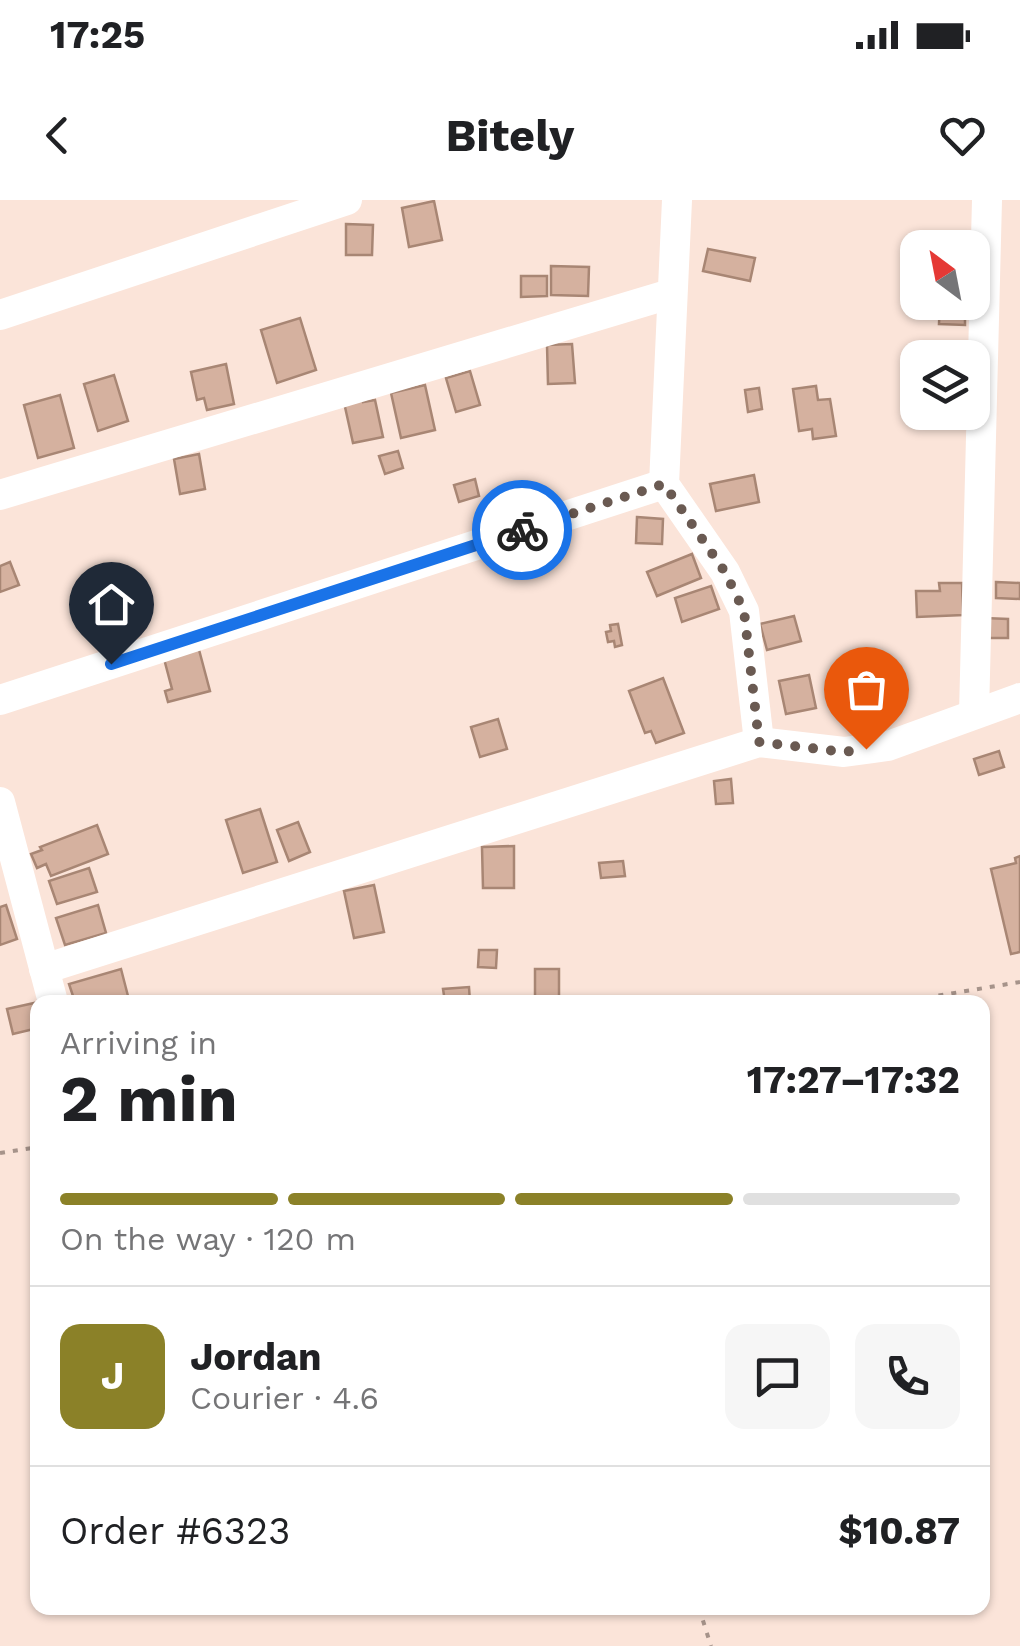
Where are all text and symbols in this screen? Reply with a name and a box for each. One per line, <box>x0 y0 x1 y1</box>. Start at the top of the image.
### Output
text: 17:25 <box>50 13 145 57</box>
icon: back <box>30 108 85 163</box>
icon: heart <box>935 108 990 163</box>
text: Bitely <box>446 109 574 162</box>
north arrow <box>900 230 990 320</box>
map controls <box>900 230 990 430</box>
button: layers <box>900 340 990 430</box>
courier <box>472 480 572 580</box>
icon: bike <box>495 503 550 558</box>
pin <box>69 562 154 665</box>
icon: home <box>84 577 139 632</box>
pin <box>824 647 909 750</box>
icon: bag <box>839 662 894 717</box>
text: Arriving in <box>60 1024 217 1062</box>
text: 17:27–17:32 <box>747 1058 960 1102</box>
text: 2 min <box>60 1061 238 1137</box>
text: On the way · 120 m <box>60 1220 356 1258</box>
button: chat <box>725 1324 830 1429</box>
button: phone <box>855 1324 960 1429</box>
text: Jordan <box>190 1335 322 1379</box>
text: J <box>101 1354 124 1398</box>
text: Courier · 4.6 <box>190 1379 379 1417</box>
text: Order #6323 <box>60 1509 290 1553</box>
text: $10.87 <box>838 1509 960 1553</box>

